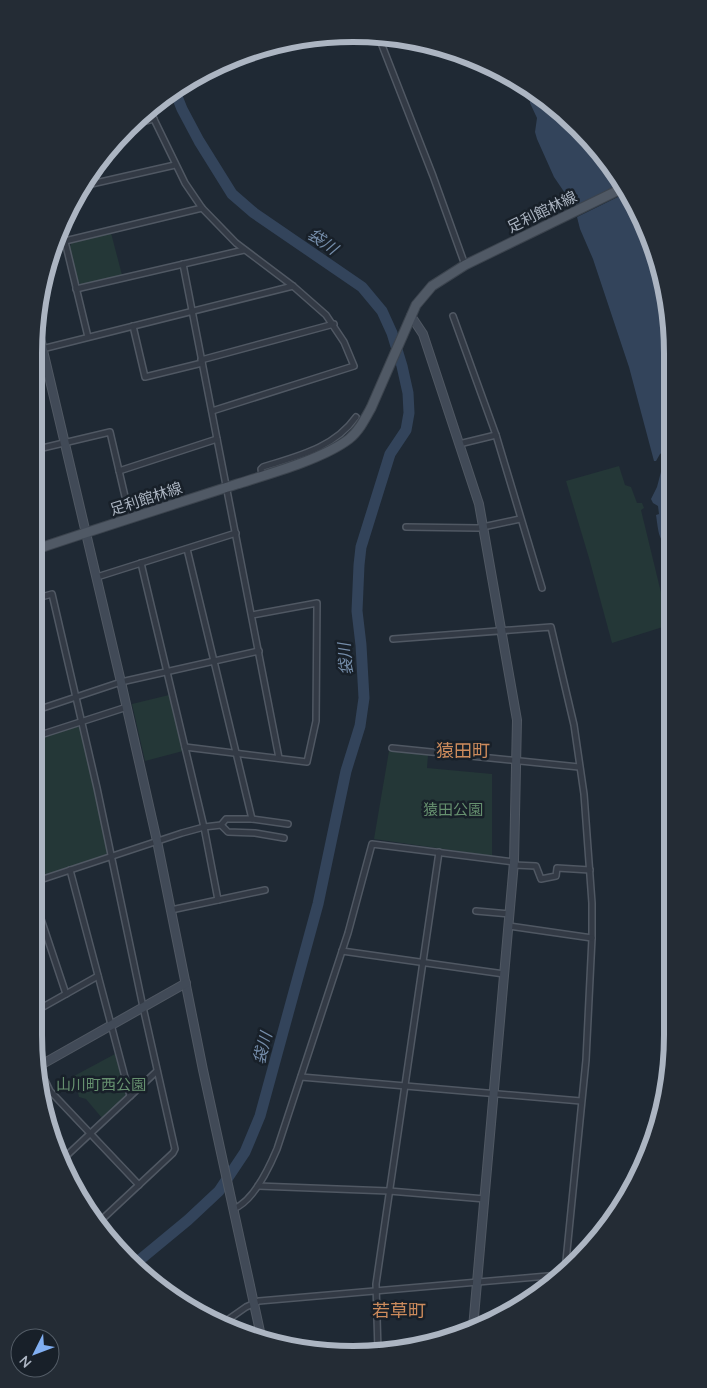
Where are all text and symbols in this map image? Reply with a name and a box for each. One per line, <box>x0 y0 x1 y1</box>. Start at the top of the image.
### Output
street label: 足利館林線 <box>504 187 580 237</box>
water label: 袋川 <box>304 224 343 260</box>
street label: 足利館林線 <box>107 478 184 519</box>
water label: 袋川 <box>333 640 356 676</box>
district label: 猿田町 <box>436 739 490 762</box>
park label: 猿田公園 <box>423 800 483 819</box>
water label: 袋川 <box>248 1028 276 1066</box>
park label: 山川町西公園 <box>56 1075 146 1094</box>
district label: 若草町 <box>372 1299 426 1322</box>
north arrow <box>10 1328 60 1378</box>
text: N <box>15 1352 35 1372</box>

